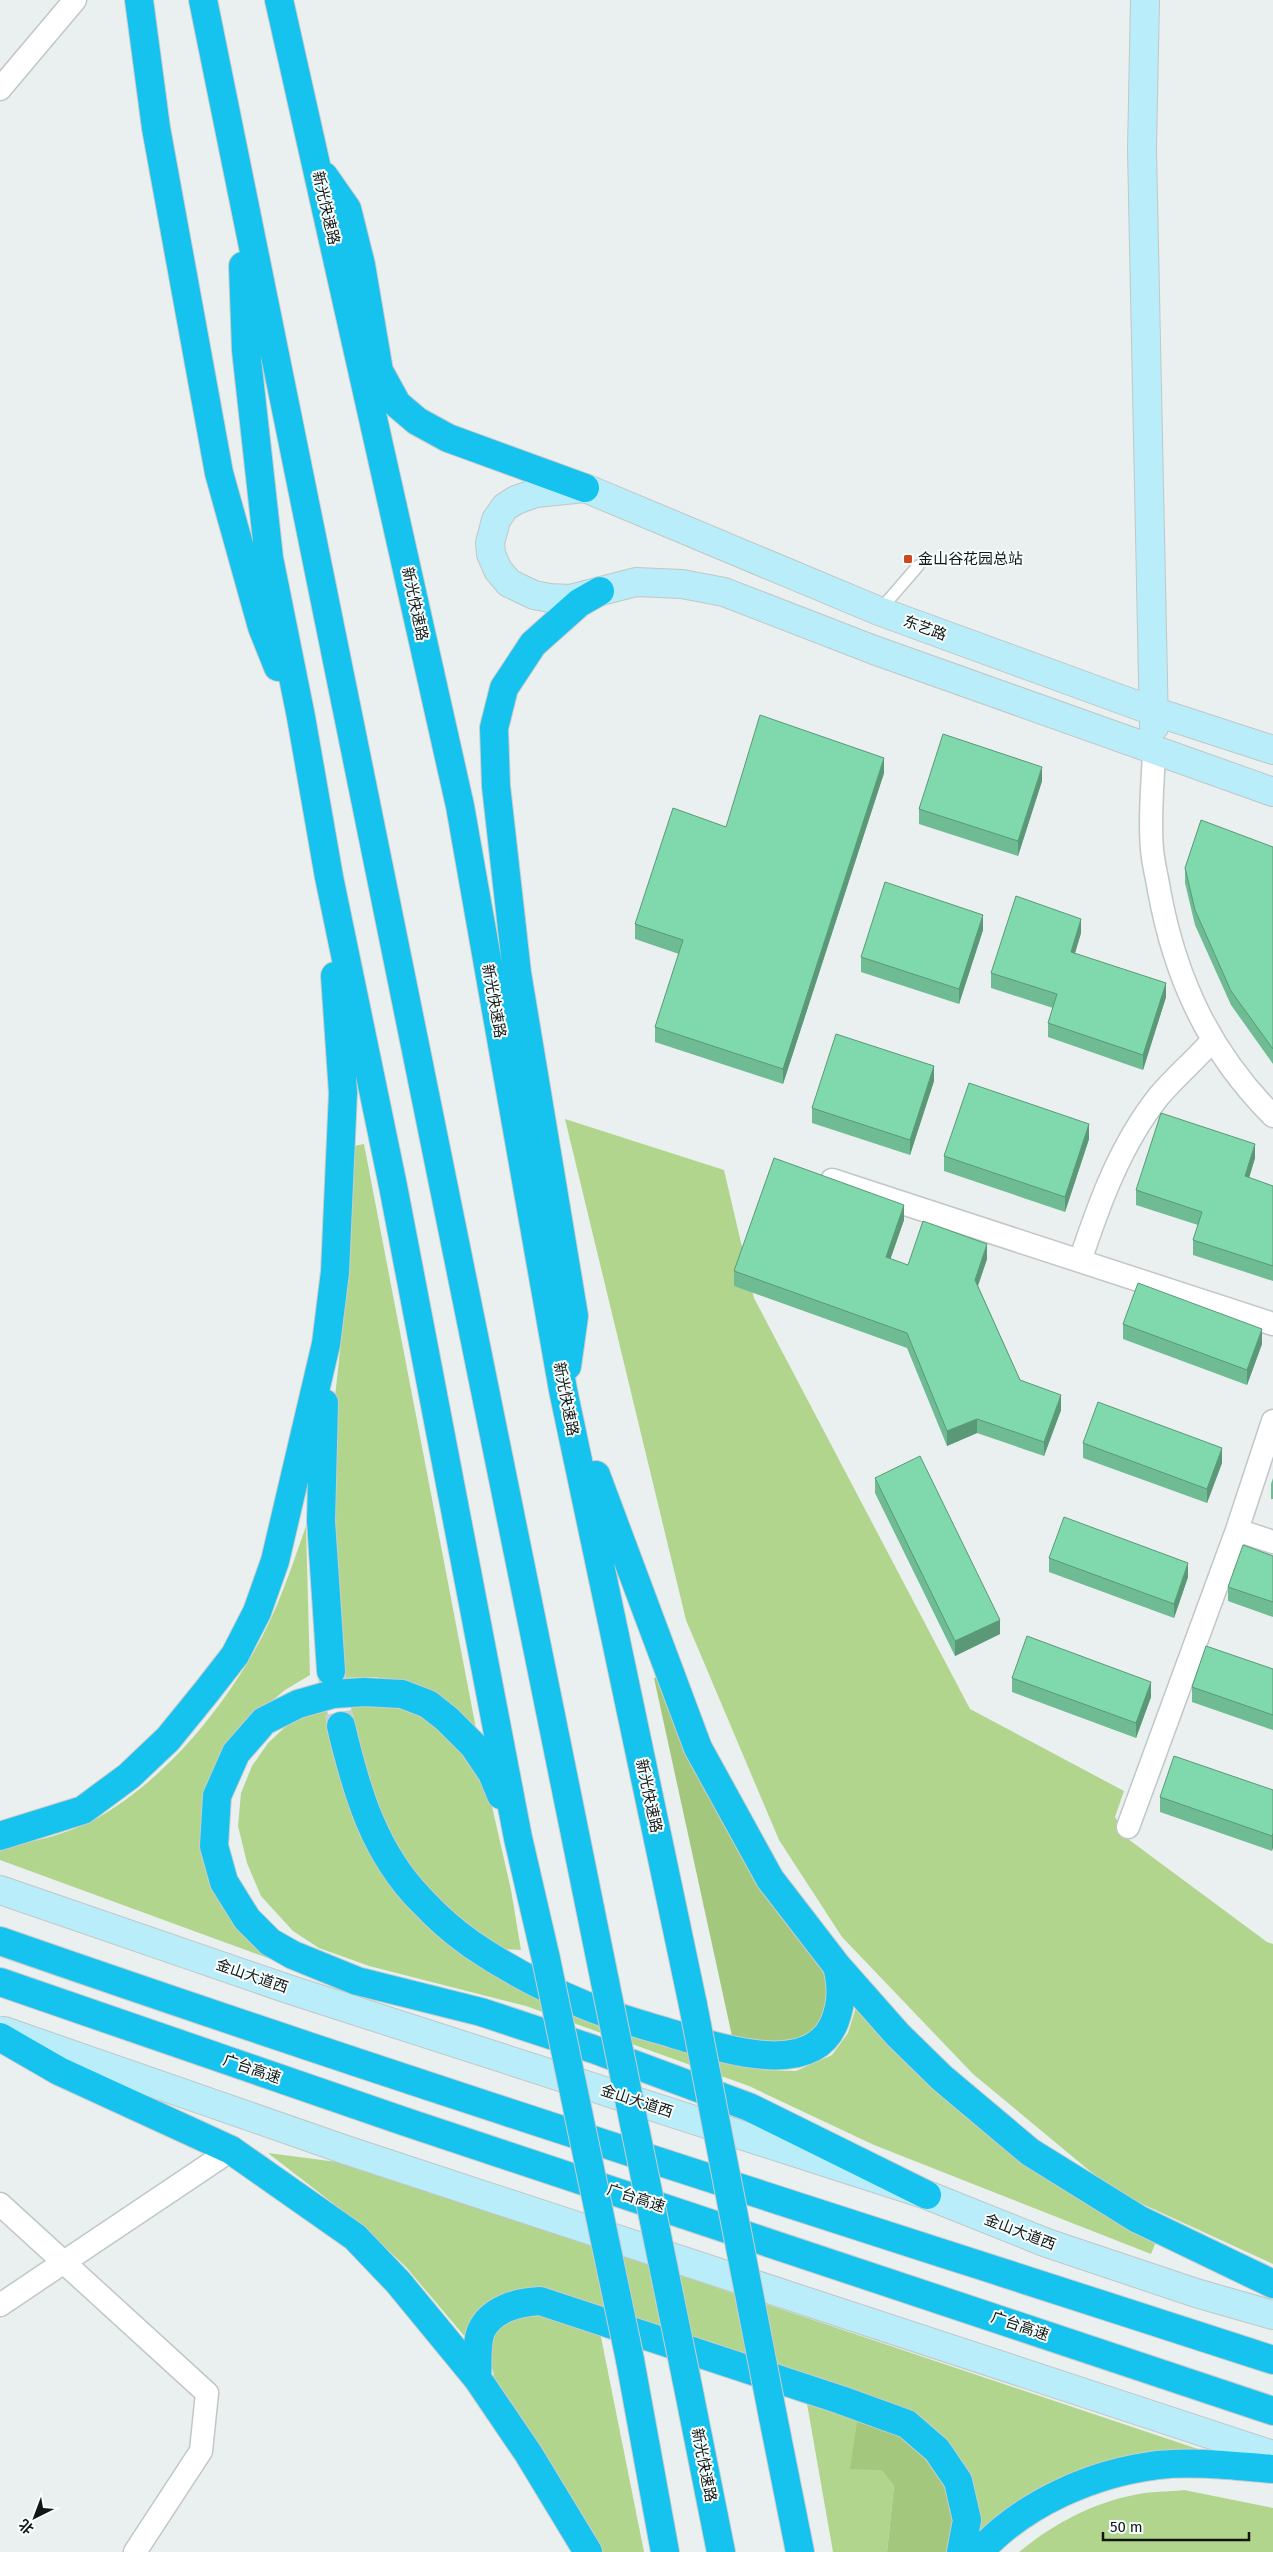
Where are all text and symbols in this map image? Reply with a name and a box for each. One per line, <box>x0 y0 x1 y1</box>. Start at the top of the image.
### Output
street label: 新光快速路 <box>309 169 343 247</box>
place label: 金山谷花园总站 <box>918 550 1023 568</box>
marker: 金山谷花园总站 <box>902 553 914 565</box>
street label: 新光快速路 <box>398 565 432 643</box>
street label: 东艺路 <box>901 612 949 644</box>
street label: 新光快速路 <box>479 962 509 1040</box>
street label: 新光快速路 <box>550 1360 582 1438</box>
street label: 新光快速路 <box>632 1757 666 1835</box>
street label: 金山大道西 <box>214 1955 290 1997</box>
street label: 广台高速 <box>221 2051 283 2087</box>
street label: 金山大道西 <box>599 2081 675 2121</box>
street label: 广台高速 <box>605 2180 667 2216</box>
street label: 金山大道西 <box>982 2210 1058 2254</box>
street label: 广台高速 <box>989 2308 1051 2344</box>
street label: 新光快速路 <box>688 2426 720 2504</box>
north arrow <box>10 2492 60 2542</box>
scale bar <box>1103 2510 1249 2542</box>
text: 北 <box>16 2515 38 2537</box>
text: 50 m <box>1110 2518 1143 2536</box>

